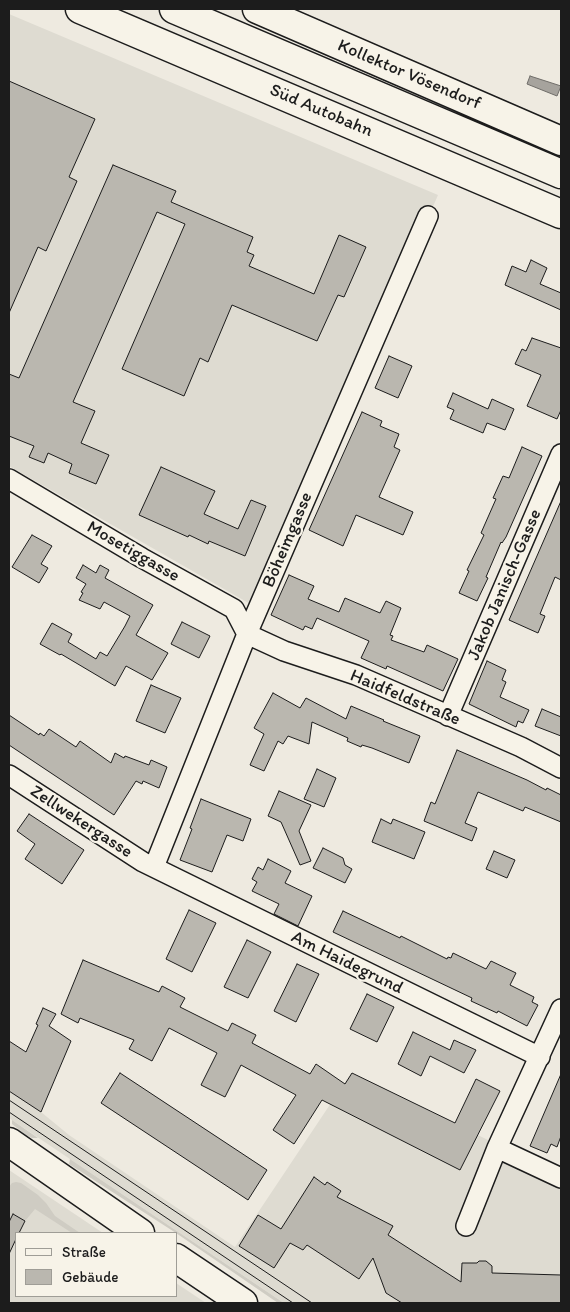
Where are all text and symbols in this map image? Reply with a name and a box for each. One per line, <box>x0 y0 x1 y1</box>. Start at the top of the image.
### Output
street label: Kollektor Vösendorf <box>334 35 484 115</box>
street label: Süd Autobahn <box>266 80 376 142</box>
street label: Böheimgasse <box>258 489 318 591</box>
street label: Jakob Janisch-Gasse <box>463 506 547 664</box>
street label: Mosetiggasse <box>83 517 183 587</box>
street label: Haidfeldstraße <box>347 665 463 731</box>
street label: Zellwekergasse <box>26 781 136 863</box>
street label: Am Haidegrund <box>288 927 406 999</box>
legend <box>15 1232 178 1297</box>
text: Straße <box>62 1243 106 1261</box>
text: Gebäude <box>62 1268 119 1286</box>

